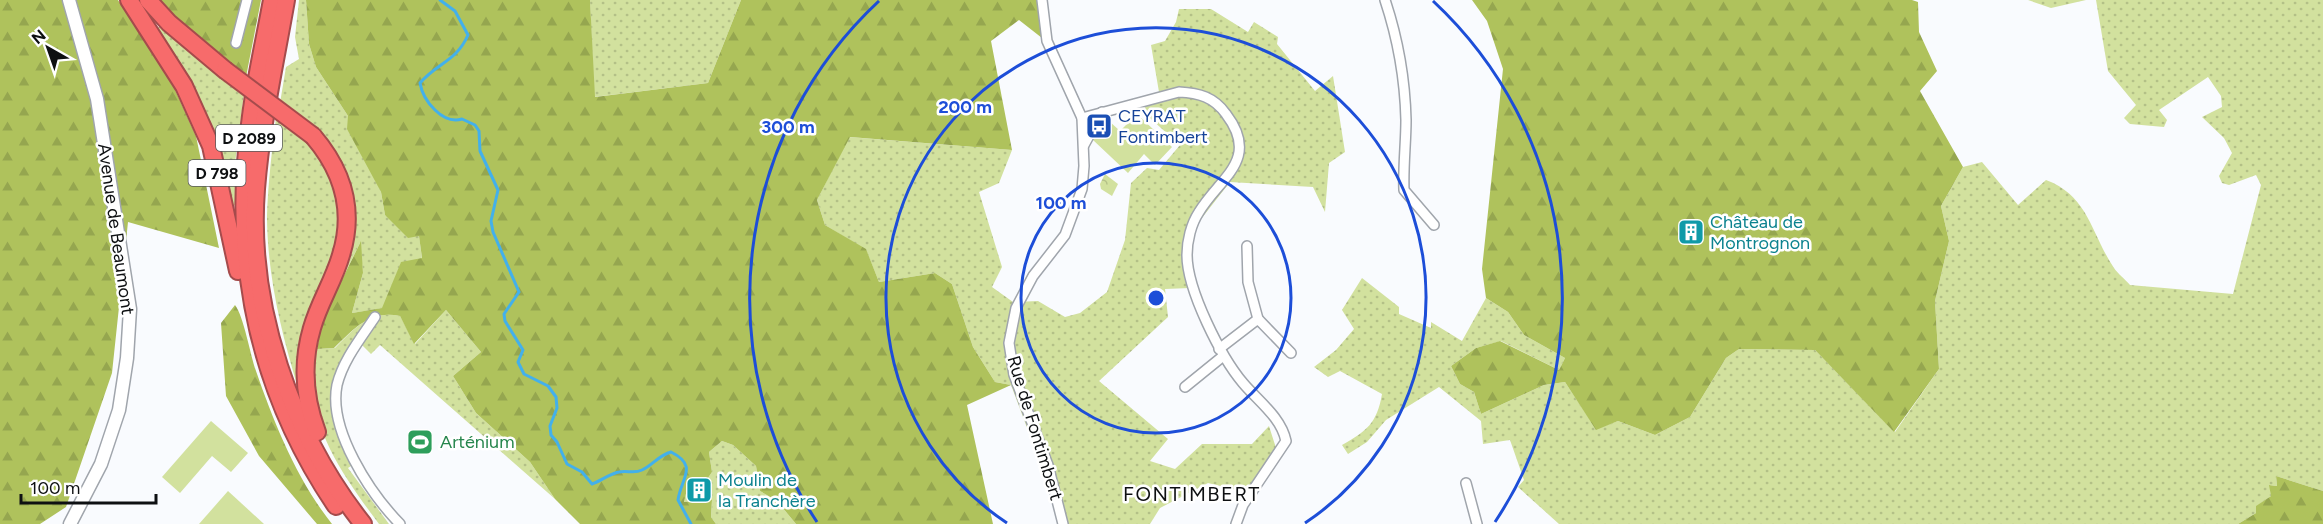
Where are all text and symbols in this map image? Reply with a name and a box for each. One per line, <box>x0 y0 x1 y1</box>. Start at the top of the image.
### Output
north arrow <box>18 18 78 78</box>
text: N <box>28 26 50 48</box>
text: 200 m <box>938 96 992 118</box>
place label: CEYRAT Fontimbert <box>1118 105 1208 148</box>
bus stop icon: CEYRAT Fontimbert <box>1084 111 1114 141</box>
text: 300 m <box>761 116 815 138</box>
road number: D 2089 <box>216 125 282 151</box>
street label: Avenue de Beaumont <box>93 142 139 316</box>
road number: D 798 <box>188 160 246 186</box>
text: 100 m <box>1036 192 1086 214</box>
place label: Château de Montrognon <box>1710 211 1810 254</box>
building icon: Château de Montrognon <box>1676 217 1706 247</box>
centre of rings <box>1146 288 1166 308</box>
street label: Rue de Fontimbert <box>1003 353 1068 503</box>
sports icon: Arténium <box>405 427 435 457</box>
place label: Arténium <box>440 431 514 453</box>
scale bar <box>21 467 156 505</box>
place label: Moulin de la Tranchère <box>718 469 816 512</box>
building icon: Moulin de la Tranchère <box>684 475 714 505</box>
text: 100 m <box>30 477 80 499</box>
district label: FONTIMBERT <box>1123 482 1261 506</box>

